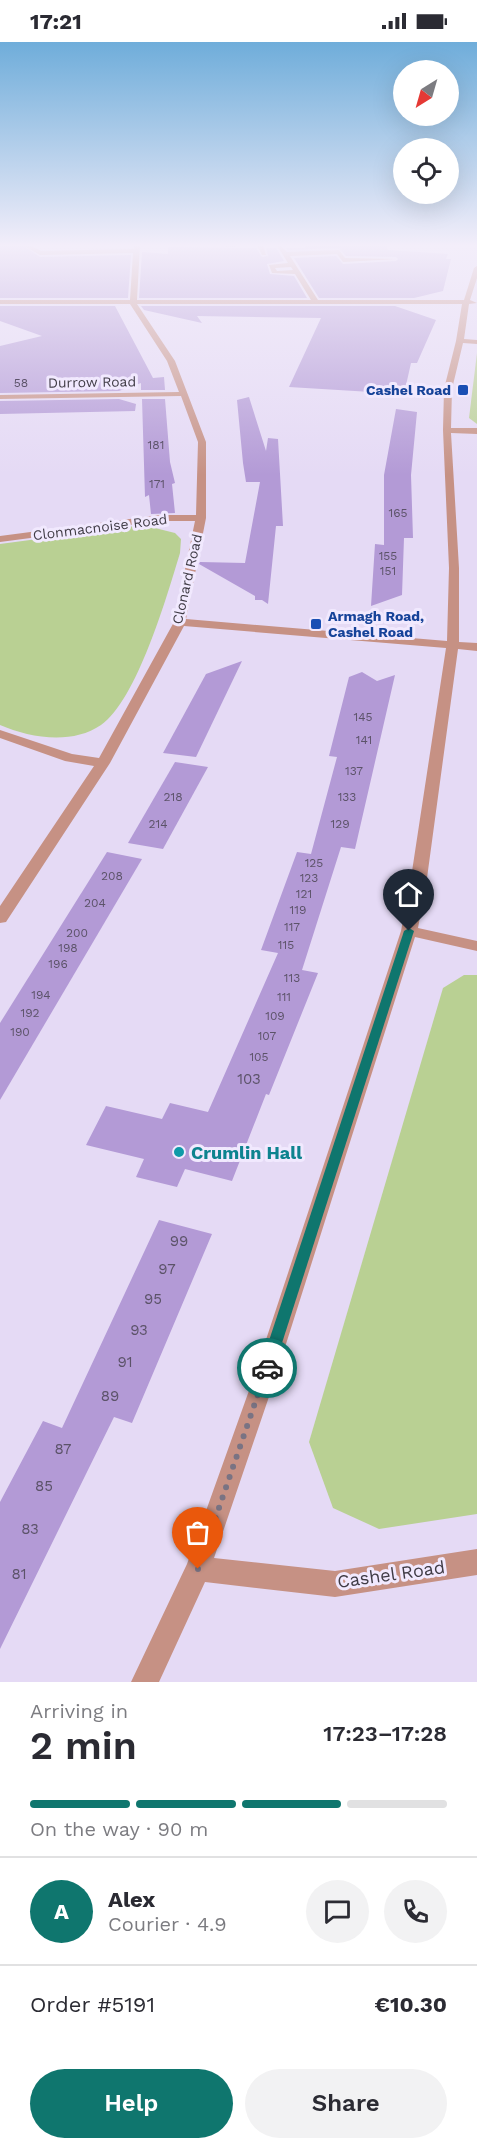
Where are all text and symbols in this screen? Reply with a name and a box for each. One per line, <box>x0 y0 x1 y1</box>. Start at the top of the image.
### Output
text: 17:21 <box>30 9 82 34</box>
north arrow <box>393 60 459 126</box>
map controls <box>393 60 459 204</box>
button: locate <box>393 138 459 204</box>
street label: Durrow Road <box>48 373 136 391</box>
house number: 58 <box>14 376 28 390</box>
place label: Cashel Road <box>366 382 451 398</box>
marker: Cashel Road <box>456 383 470 397</box>
house number: 181 <box>148 438 164 452</box>
house number: 171 <box>149 477 165 491</box>
house number: 165 <box>389 506 407 520</box>
street label: Clonmacnoise Road <box>32 511 168 543</box>
street label: Clonard Road <box>169 532 205 626</box>
house number: 155 <box>379 549 397 563</box>
house number: 151 <box>380 564 396 578</box>
place label: Armagh Road, Cashel Road <box>328 608 424 640</box>
marker: Armagh Road, Cashel Road <box>309 617 323 631</box>
house number: 145 <box>354 710 373 724</box>
house number: 141 <box>356 733 372 747</box>
house number: 137 <box>345 764 363 778</box>
house number: 218 <box>163 790 183 804</box>
house number: 133 <box>338 790 356 804</box>
house number: 214 <box>148 817 168 831</box>
house number: 129 <box>330 817 350 831</box>
house number: 125 <box>305 856 323 870</box>
house number: 208 <box>101 869 123 883</box>
pin <box>383 869 434 931</box>
house number: 123 <box>300 871 318 885</box>
icon: home <box>392 878 425 911</box>
house number: 121 <box>296 887 312 901</box>
house number: 204 <box>84 896 106 910</box>
house number: 119 <box>290 903 306 917</box>
house number: 117 <box>284 920 300 934</box>
house number: 200 <box>66 926 88 940</box>
house number: 115 <box>278 938 294 952</box>
house number: 198 <box>58 941 78 955</box>
house number: 196 <box>48 957 68 971</box>
house number: 113 <box>284 971 300 985</box>
house number: 194 <box>31 988 51 1002</box>
house number: 111 <box>277 990 291 1004</box>
house number: 192 <box>20 1006 40 1020</box>
house number: 109 <box>265 1009 285 1023</box>
house number: 190 <box>10 1025 30 1039</box>
house number: 107 <box>258 1029 277 1043</box>
house number: 105 <box>249 1050 269 1064</box>
house number: 103 <box>237 1070 261 1088</box>
place label: Crumlin Hall <box>191 1142 302 1163</box>
marker: Crumlin Hall <box>172 1145 186 1159</box>
house number: 99 <box>170 1232 188 1250</box>
house number: 97 <box>158 1260 176 1278</box>
house number: 95 <box>144 1290 162 1308</box>
house number: 93 <box>130 1321 148 1339</box>
courier <box>237 1338 297 1398</box>
icon: car <box>251 1352 284 1385</box>
house number: 91 <box>117 1353 133 1371</box>
house number: 89 <box>101 1387 119 1405</box>
house number: 87 <box>54 1440 72 1458</box>
house number: 85 <box>35 1477 53 1495</box>
pin <box>172 1507 223 1569</box>
icon: bag <box>181 1516 214 1549</box>
house number: 83 <box>21 1520 39 1538</box>
street label: Cashel Road <box>336 1556 446 1592</box>
house number: 81 <box>11 1565 27 1583</box>
text: Arriving in <box>30 1699 128 1723</box>
text: 17:23–17:28 <box>323 1721 447 1746</box>
text: 2 min <box>30 1723 137 1768</box>
text: On the way · 90 m <box>30 1817 208 1841</box>
button: chat <box>306 1880 369 1943</box>
button: phone <box>384 1880 447 1943</box>
text: Alex <box>108 1887 155 1912</box>
text: A <box>54 1899 69 1924</box>
text: Courier · 4.9 <box>108 1912 227 1936</box>
text: Order #5191 <box>30 1992 155 2017</box>
text: €10.30 <box>375 1992 447 2017</box>
button: Help <box>30 2069 233 2138</box>
button: Share <box>245 2069 447 2138</box>

